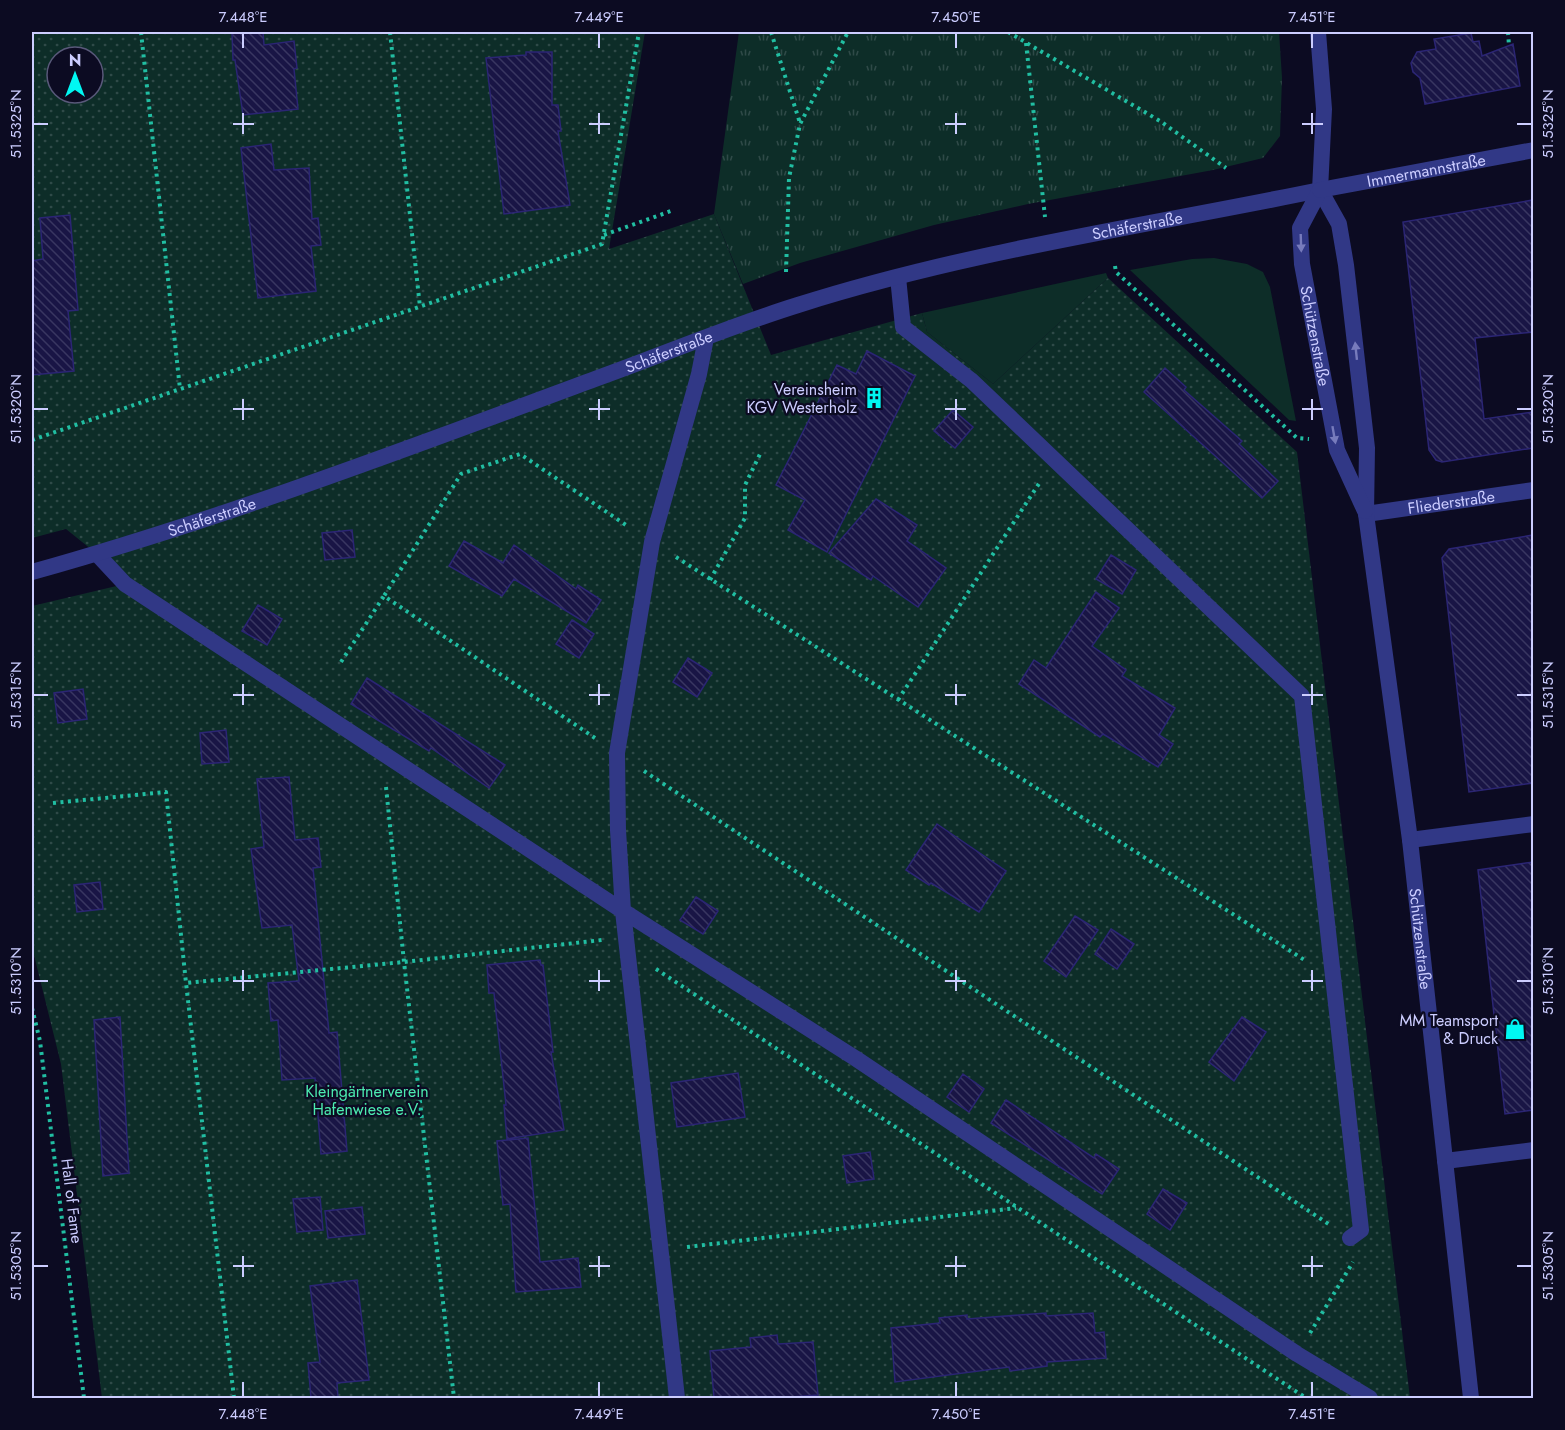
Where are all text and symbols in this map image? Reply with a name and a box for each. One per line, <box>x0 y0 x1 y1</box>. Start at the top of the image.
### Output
text: 7.448°E <box>219 6 267 28</box>
text: 7.449°E <box>574 6 624 28</box>
text: 7.450°E <box>931 6 981 28</box>
text: 7.451°E <box>1288 6 1336 28</box>
north arrow <box>45 45 105 105</box>
text: N <box>69 49 81 72</box>
text: 51.5325°N <box>5 89 27 159</box>
text: 51.5325°N <box>1537 89 1559 159</box>
street label: Immermannstraße <box>1365 148 1487 193</box>
street label: Schäferstraße <box>1090 206 1184 245</box>
one-way arrow <box>1296 234 1305 253</box>
street label: Schützenstraße <box>1295 284 1336 388</box>
street label: Schäferstraße <box>622 324 716 378</box>
one-way arrow <box>1351 342 1361 361</box>
text: 51.5320°N <box>5 374 27 444</box>
text: 51.5320°N <box>1537 374 1559 444</box>
place label: Vereinsheim KGV Westerholz <box>746 378 858 419</box>
building icon: Vereinsheim KGV Westerholz <box>862 386 886 410</box>
one-way arrow <box>1330 426 1339 445</box>
street label: Fliederstraße <box>1406 484 1496 519</box>
street label: Schäferstraße <box>165 491 259 542</box>
text: 51.5315°N <box>5 661 27 729</box>
text: 51.5315°N <box>1537 661 1559 729</box>
street label: Schützenstraße <box>1404 887 1438 990</box>
text: 51.5310°N <box>5 947 27 1015</box>
text: 51.5310°N <box>1537 947 1559 1015</box>
place label: MM Teamsport & Druck <box>1399 1009 1499 1050</box>
shop icon: MM Teamsport & Druck <box>1503 1017 1527 1041</box>
park label: Kleingärtnerverein Hafenwiese e.V. <box>305 1080 429 1121</box>
street label: Hall of Fame <box>55 1157 89 1245</box>
text: 51.5305°N <box>5 1231 27 1301</box>
text: 51.5305°N <box>1537 1231 1559 1301</box>
text: 7.448°E <box>219 1403 267 1425</box>
text: 7.449°E <box>574 1403 624 1425</box>
text: 7.450°E <box>931 1403 981 1425</box>
text: 7.451°E <box>1288 1403 1336 1425</box>

